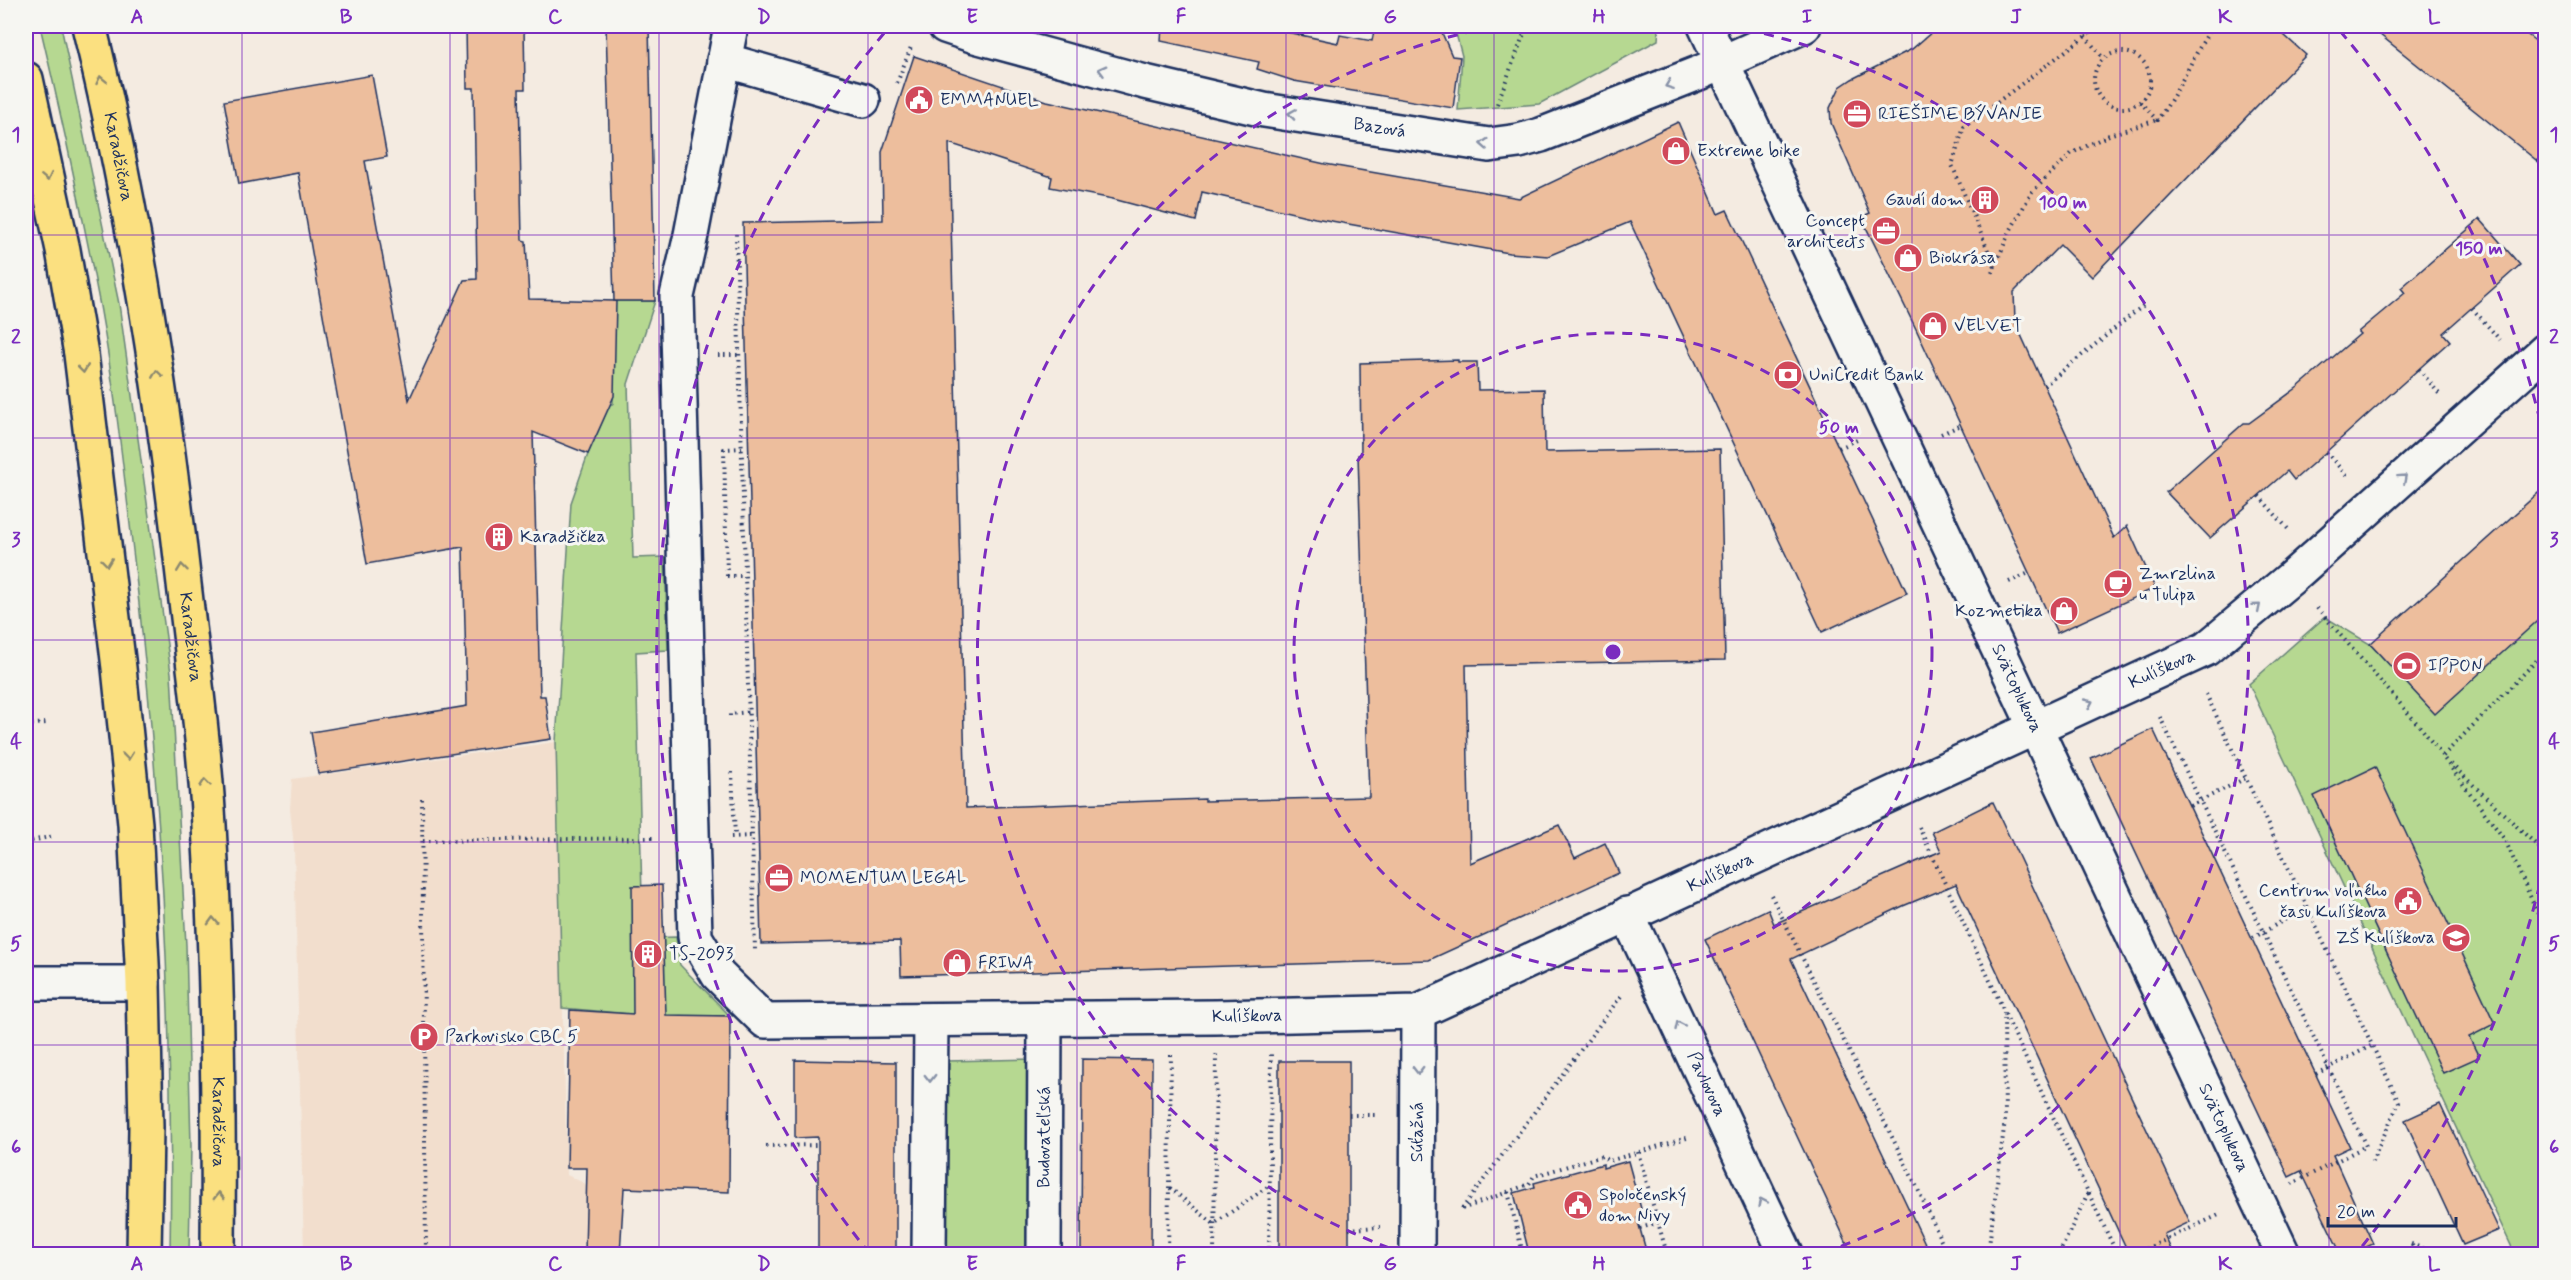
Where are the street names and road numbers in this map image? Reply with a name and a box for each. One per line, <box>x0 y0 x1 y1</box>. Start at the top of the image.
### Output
street label: Karadžičova <box>97 110 139 204</box>
street label: Bazová <box>1352 112 1408 144</box>
street label: Karadžičova <box>173 591 208 684</box>
street label: Svätoplukova <box>1986 640 2048 737</box>
street label: Kulíškova <box>2125 644 2199 695</box>
street label: Kulíškova <box>1683 847 1758 898</box>
street label: Kulíškova <box>1211 1003 1283 1029</box>
street label: Pavlovova <box>1681 1048 1732 1121</box>
street label: Karadžičova <box>206 1077 230 1167</box>
street label: Svätoplukova <box>2192 1080 2255 1176</box>
street label: Budovateľská <box>1032 1086 1057 1188</box>
street label: Súťažná <box>1405 1102 1430 1162</box>

